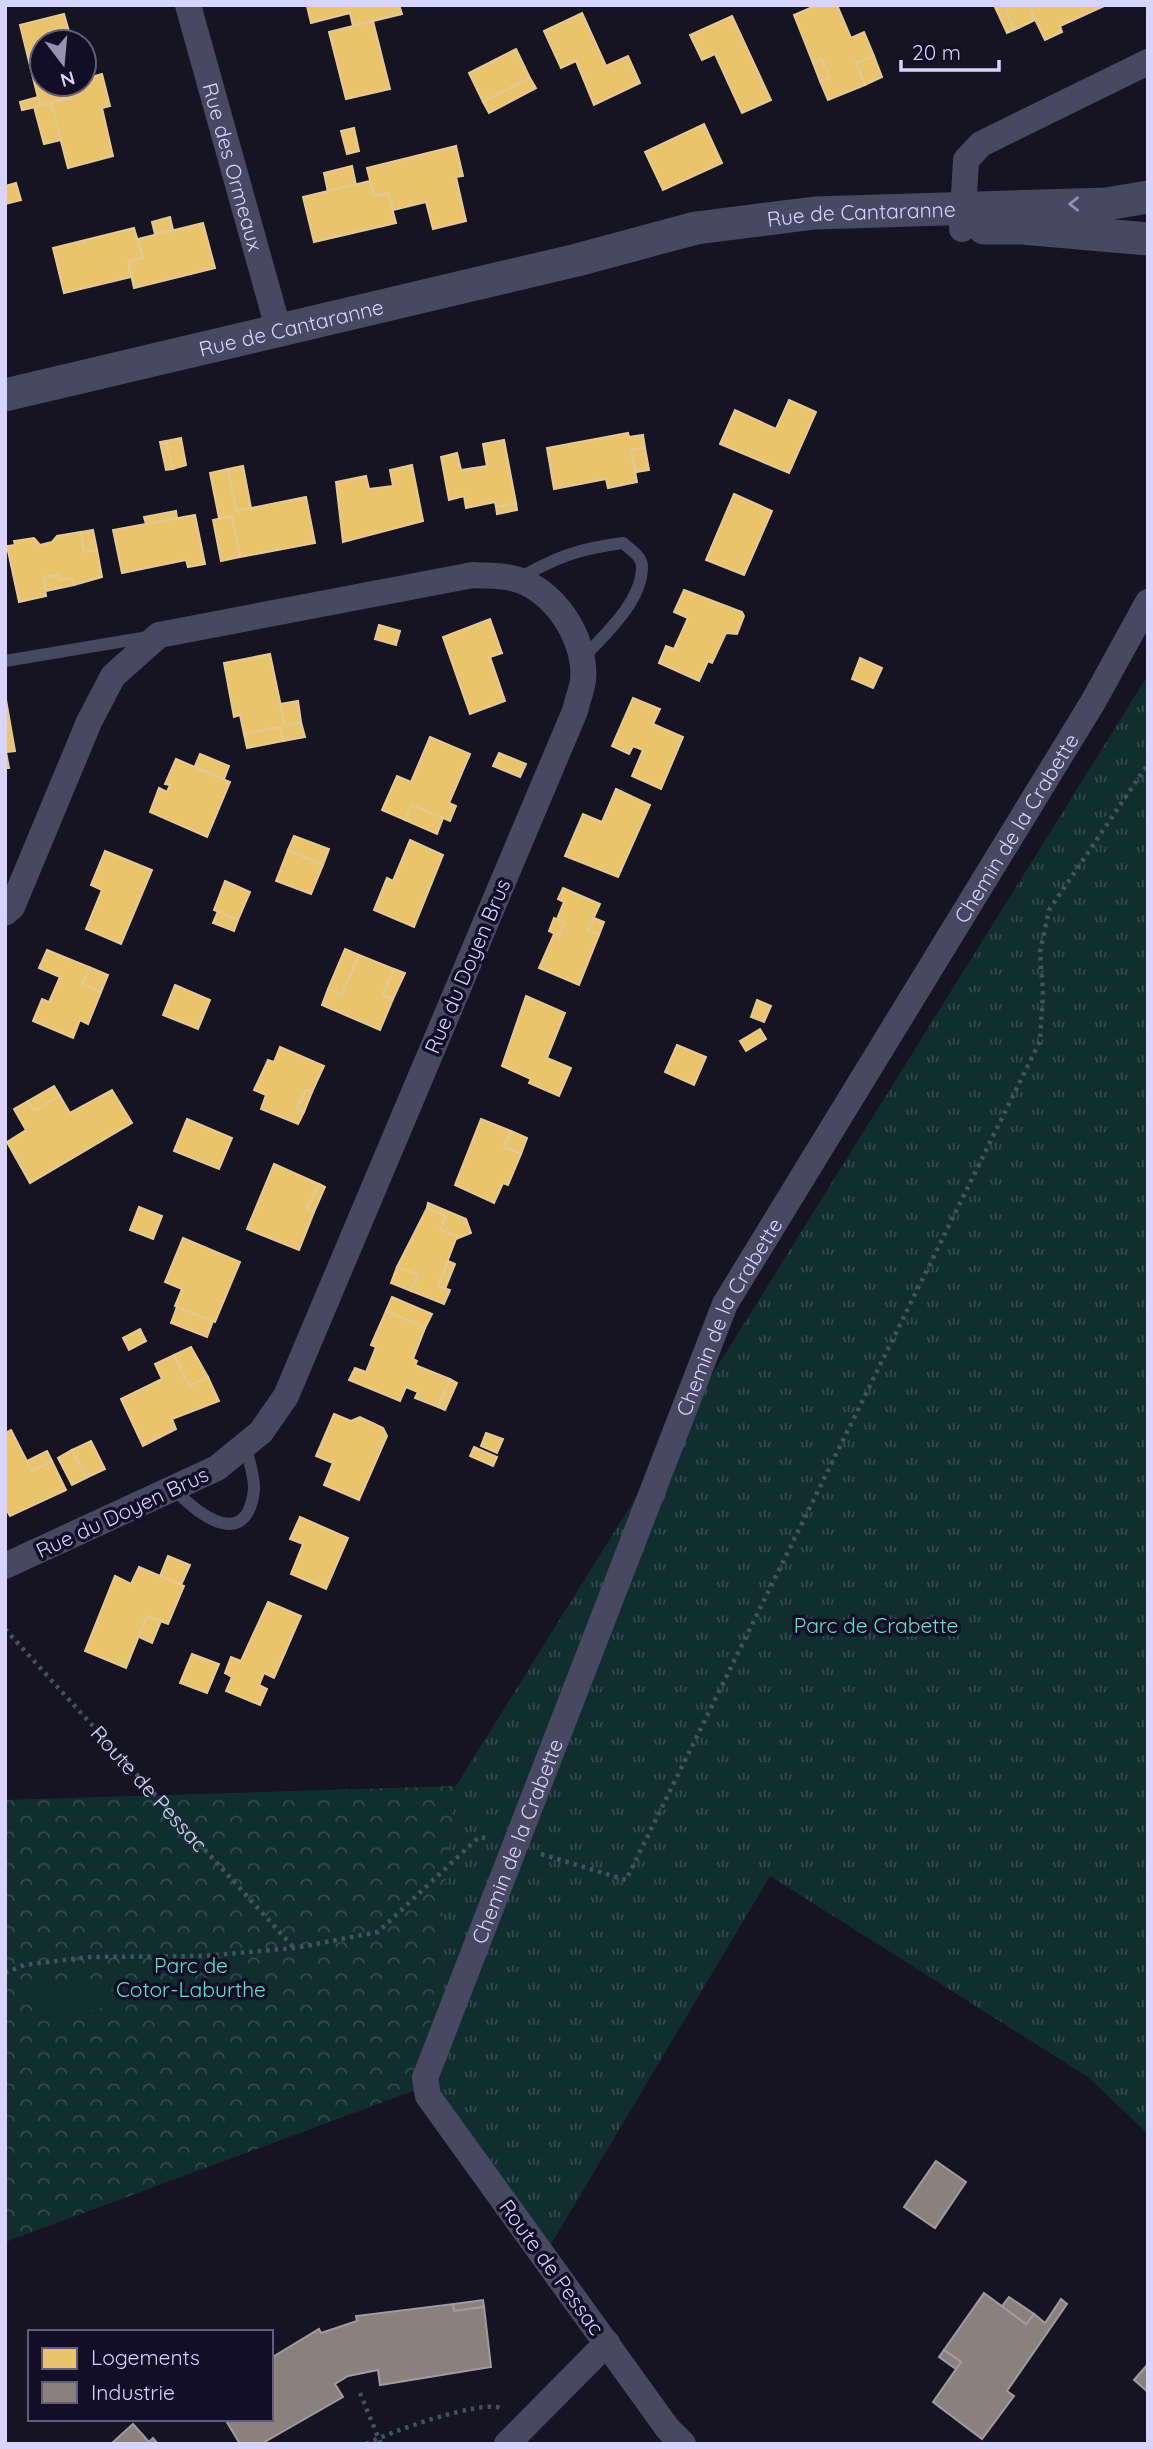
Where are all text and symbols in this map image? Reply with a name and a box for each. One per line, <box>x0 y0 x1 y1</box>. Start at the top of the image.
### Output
north arrow <box>28 28 98 98</box>
scale bar <box>901 28 999 72</box>
text: 20 m <box>912 39 961 65</box>
text: N <box>58 66 78 93</box>
street label: Rue des Ormeaux <box>197 80 269 254</box>
street label: Rue de Cantaranne <box>765 196 956 232</box>
one-way arrow <box>1068 197 1079 212</box>
street label: Rue de Cantaranne <box>196 293 386 362</box>
street label: Chemin de la Crabette <box>948 728 1084 928</box>
street label: Rue du Doyen Brus <box>418 875 516 1057</box>
street label: Chemin de la Crabette <box>670 1213 788 1420</box>
street label: Rue du Doyen Brus <box>32 1461 212 1563</box>
park label: Parc de Crabette <box>794 1612 958 1638</box>
street label: Route de Pessac <box>86 1720 213 1857</box>
street label: Chemin de la Crabette <box>465 1735 568 1947</box>
park label: Parc de Cotor-Laburthe <box>116 1952 266 2002</box>
street label: Route de Pessac <box>494 2194 610 2340</box>
legend <box>28 2330 273 2421</box>
text: Logements <box>91 2344 200 2370</box>
text: Industrie <box>91 2379 175 2405</box>

